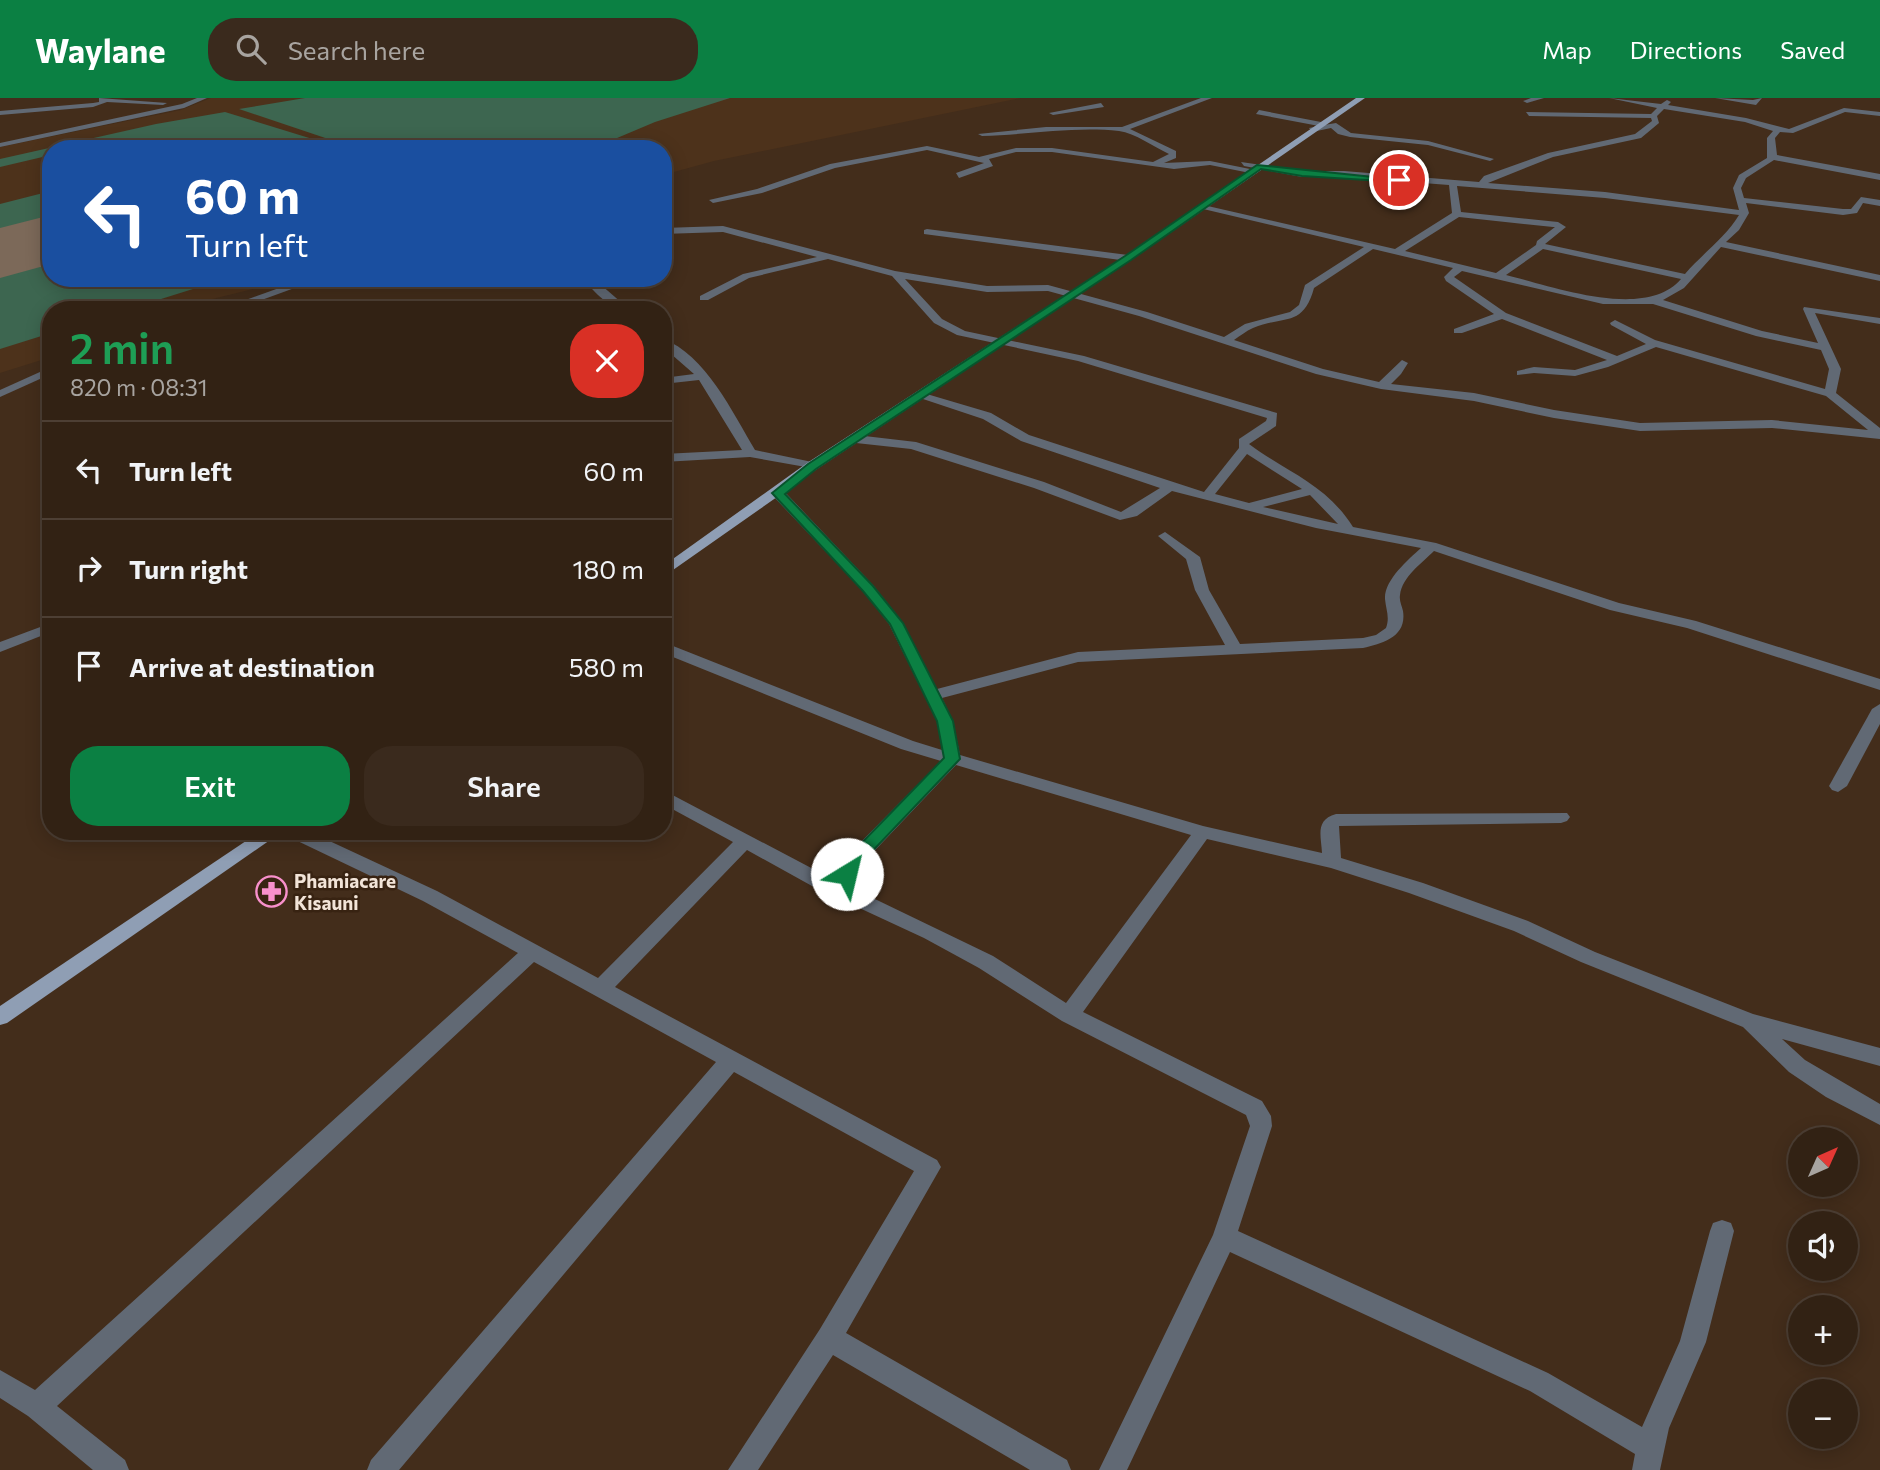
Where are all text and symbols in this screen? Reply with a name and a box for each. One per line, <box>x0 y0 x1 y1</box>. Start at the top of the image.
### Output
search box <box>208 18 698 81</box>
text: Waylane <box>35 29 166 70</box>
icon: search <box>232 30 270 68</box>
text: Search here <box>288 34 425 65</box>
text: Map <box>1542 35 1592 64</box>
text: Directions <box>1630 35 1742 64</box>
text: Saved <box>1780 35 1845 64</box>
pin <box>1369 150 1429 210</box>
icon: arrive <box>1380 161 1418 199</box>
text: 60 m <box>185 164 300 224</box>
icon: left <box>70 168 161 259</box>
text: Turn left <box>185 224 309 264</box>
text: 2 min <box>70 321 174 373</box>
button: close <box>570 324 644 398</box>
text: 820 m · 08:31 <box>70 373 208 401</box>
icon: left <box>70 451 108 489</box>
text: Turn left <box>129 455 232 486</box>
text: 60 m <box>584 455 644 486</box>
icon: right <box>70 549 108 587</box>
text: Turn right <box>129 553 248 584</box>
text: 180 m <box>572 553 644 584</box>
icon: arrive <box>70 647 108 685</box>
text: Arrive at destination <box>129 651 375 682</box>
text: 580 m <box>569 651 644 682</box>
button: Exit <box>70 746 350 826</box>
button: Share <box>364 746 644 826</box>
position arrow <box>810 837 884 911</box>
place label: Phamiacare Kisauni <box>294 869 396 914</box>
pharmacy icon: Phamiacare Kisauni <box>254 875 288 909</box>
north arrow <box>1788 1127 1858 1197</box>
map controls <box>1788 1127 1858 1449</box>
button: sound <box>1788 1211 1858 1281</box>
button: + <box>1788 1295 1858 1365</box>
button: − <box>1788 1379 1858 1449</box>

